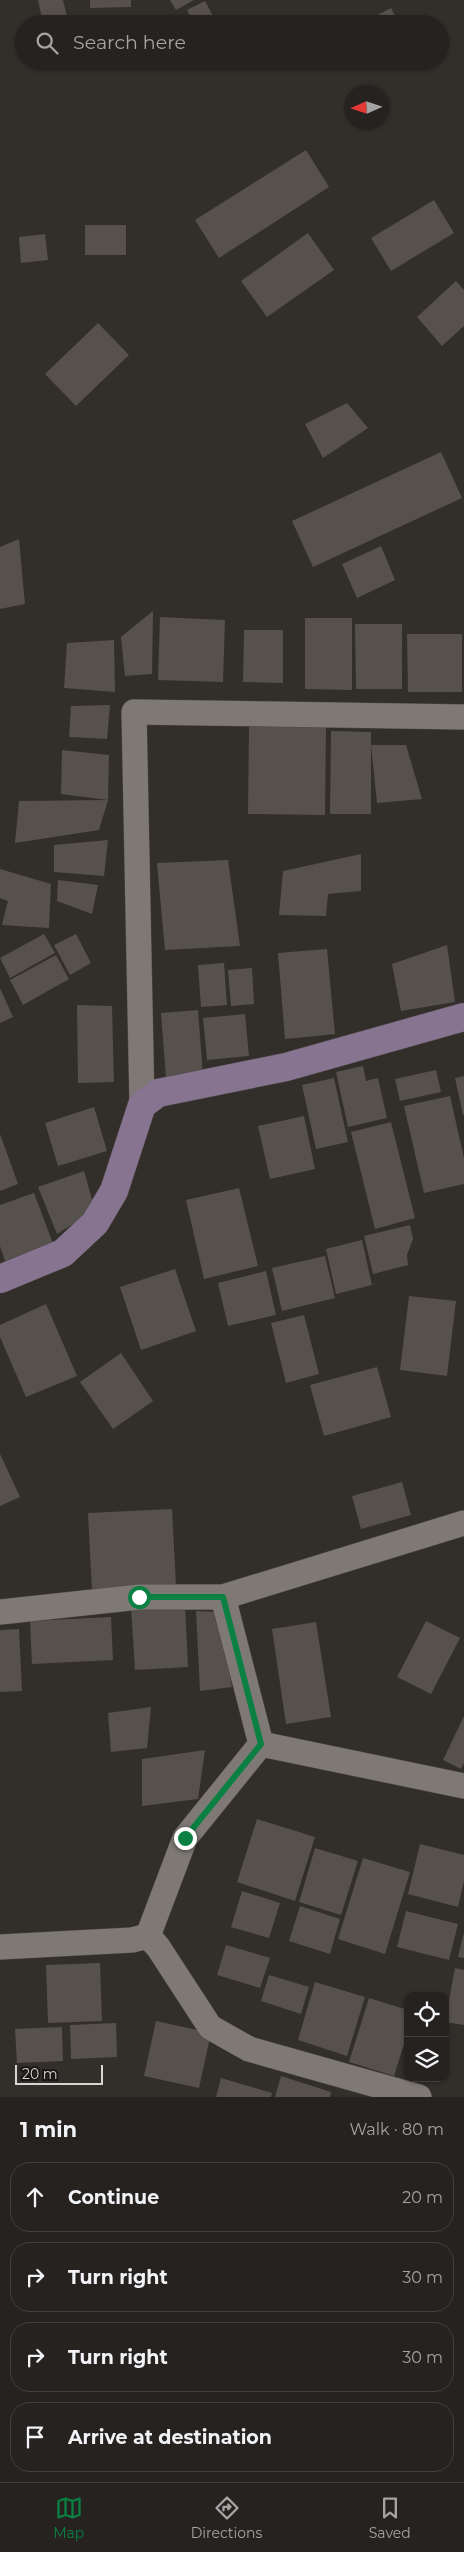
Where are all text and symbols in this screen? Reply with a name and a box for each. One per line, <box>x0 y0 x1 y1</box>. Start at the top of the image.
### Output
search box <box>15 15 449 70</box>
icon: search <box>33 29 61 57</box>
text: Search here <box>73 31 186 54</box>
north arrow <box>344 85 389 130</box>
route start <box>128 1586 151 1609</box>
route end <box>174 1827 197 1850</box>
map controls <box>404 1992 449 2082</box>
button: locate <box>404 1992 449 2037</box>
button: layers <box>404 2037 449 2082</box>
scale bar <box>15 2062 102 2085</box>
text: 20 m <box>22 2065 58 2083</box>
text: 1 min <box>20 2117 77 2142</box>
text: Walk · 80 m <box>349 2120 444 2139</box>
icon: ahead <box>21 2183 49 2211</box>
text: Continue <box>68 2186 159 2209</box>
text: 20 m <box>402 2188 443 2207</box>
icon: right <box>21 2263 49 2291</box>
text: Turn right <box>68 2266 168 2289</box>
text: 30 m <box>402 2268 443 2287</box>
icon: right <box>21 2343 49 2371</box>
text: Turn right <box>68 2346 168 2369</box>
text: 30 m <box>402 2348 443 2367</box>
icon: arrive <box>21 2423 49 2451</box>
text: Arrive at destination <box>68 2426 272 2449</box>
tab: Map <box>53 2494 84 2542</box>
tab: Directions <box>191 2494 262 2542</box>
tab: Saved <box>369 2494 411 2542</box>

